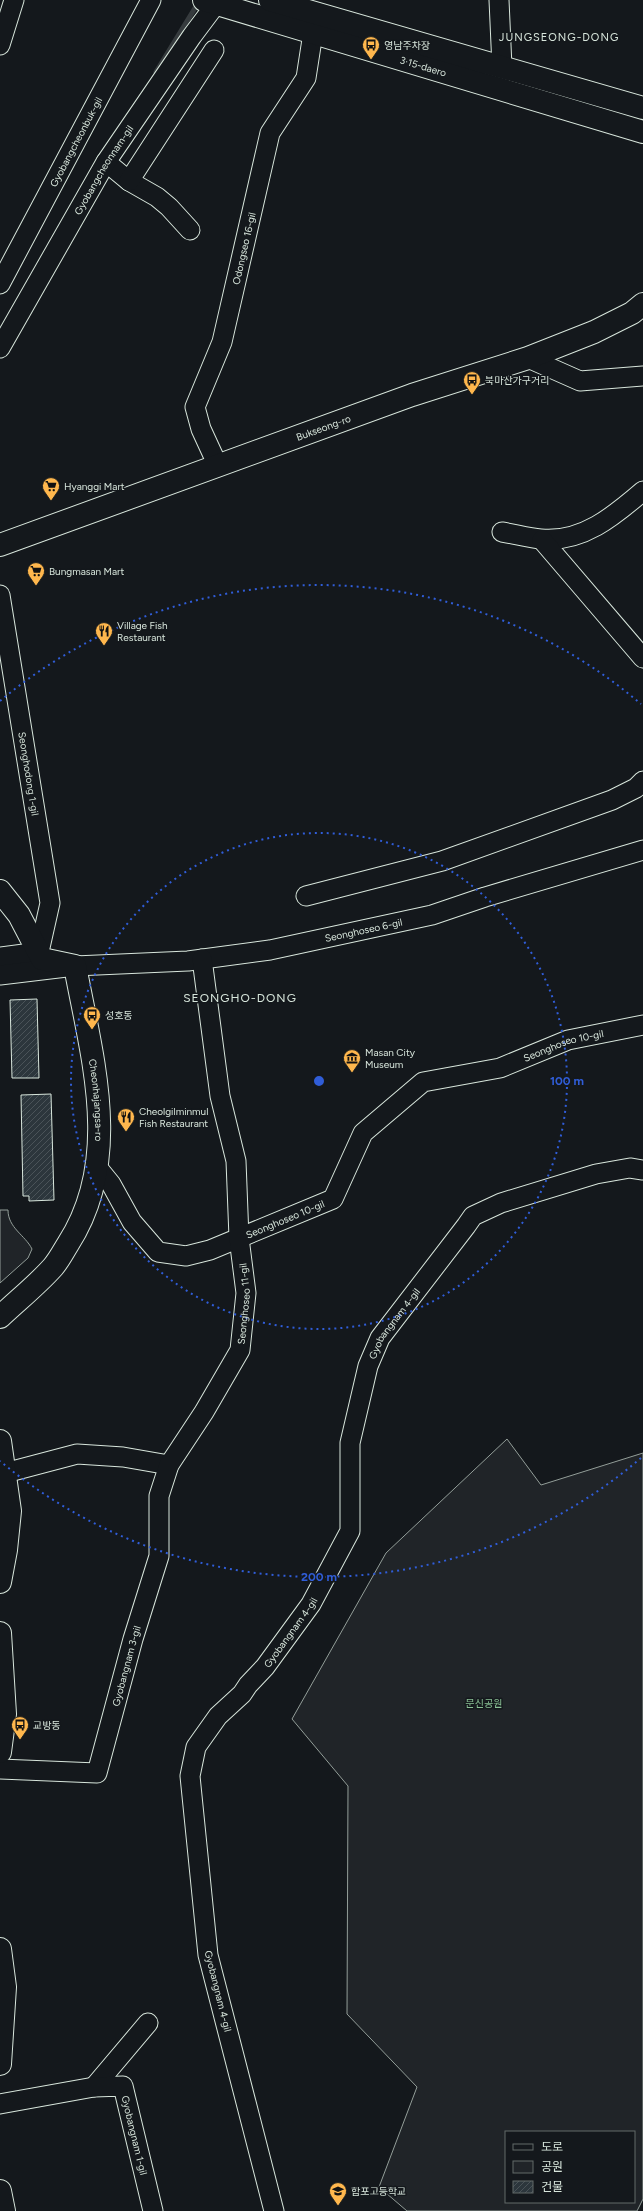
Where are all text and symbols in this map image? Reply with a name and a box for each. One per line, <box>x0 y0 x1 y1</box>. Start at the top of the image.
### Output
district label: JUNGSEONG-DONG <box>499 31 619 44</box>
bus stop icon: 영남주차장 <box>361 35 381 60</box>
place label: 영남주차장 <box>384 39 430 52</box>
street label: 3·15-daero <box>399 53 448 79</box>
street label: Gyobangcheonbuk-gil <box>46 95 105 189</box>
street label: Gyobangcheonnam-gil <box>71 123 136 217</box>
street label: Odongseo 16-gil <box>229 211 258 286</box>
bus stop icon: 북마산가구거리 <box>462 370 482 395</box>
place label: 북마산가구거리 <box>485 374 549 387</box>
street label: Bukseong-ro <box>294 411 353 443</box>
supermarket icon: Hyanggi Mart <box>41 476 61 501</box>
place label: Hyanggi Mart <box>64 480 125 493</box>
supermarket icon: Bungmasan Mart <box>26 561 46 586</box>
place label: Bungmasan Mart <box>49 565 124 578</box>
place label: Village Fish Restaurant <box>117 619 168 644</box>
restaurant icon: Village Fish Restaurant <box>94 621 114 646</box>
street label: Seonghodong 1-gil <box>16 731 42 816</box>
street label: Seonghoseo 6-gil <box>323 915 403 945</box>
district label: SEONGHO-DONG <box>183 991 297 1005</box>
bus stop icon: 성호동 <box>82 1005 102 1030</box>
place label: 성호동 <box>105 1009 133 1022</box>
street label: Seonghoseo 10-gil <box>521 1027 605 1064</box>
place label: Masan City Museum <box>365 1046 416 1071</box>
museum icon: Masan City Museum <box>342 1048 362 1073</box>
street label: Cheonhajangsa-ro <box>86 1058 106 1142</box>
centre of rings <box>312 1074 326 1088</box>
text: 100 m <box>550 1074 584 1088</box>
place label: Cheolgilminmul Fish Restaurant <box>139 1105 208 1130</box>
restaurant icon: Cheolgilminmul Fish Restaurant <box>116 1107 136 1132</box>
street label: Seonghoseo 10-gil <box>244 1197 326 1241</box>
street label: Seonghoseo 11-gil <box>234 1263 253 1345</box>
street label: Gyobangnam 4-gil <box>365 1285 423 1361</box>
text: 200 m <box>301 1570 337 1584</box>
street label: Gyobangnam 4-gil <box>260 1595 320 1670</box>
street label: Gyobangnam 3-gil <box>109 1624 143 1708</box>
park label: 문신공원 <box>466 1697 502 1710</box>
bus stop icon: 교방동 <box>10 1715 30 1740</box>
place label: 교방동 <box>33 1719 61 1732</box>
street label: Gyobangnam 4-gil <box>202 1949 234 2033</box>
street label: Gyobangnam 1-gil <box>119 2094 151 2176</box>
legend <box>505 2131 635 2203</box>
text: 도로 <box>541 2140 563 2154</box>
text: 공원 <box>541 2160 563 2174</box>
text: 건물 <box>541 2180 563 2194</box>
school or university icon: 합포고등학교 <box>328 2181 348 2206</box>
place label: 합포고등학교 <box>351 2185 406 2198</box>

